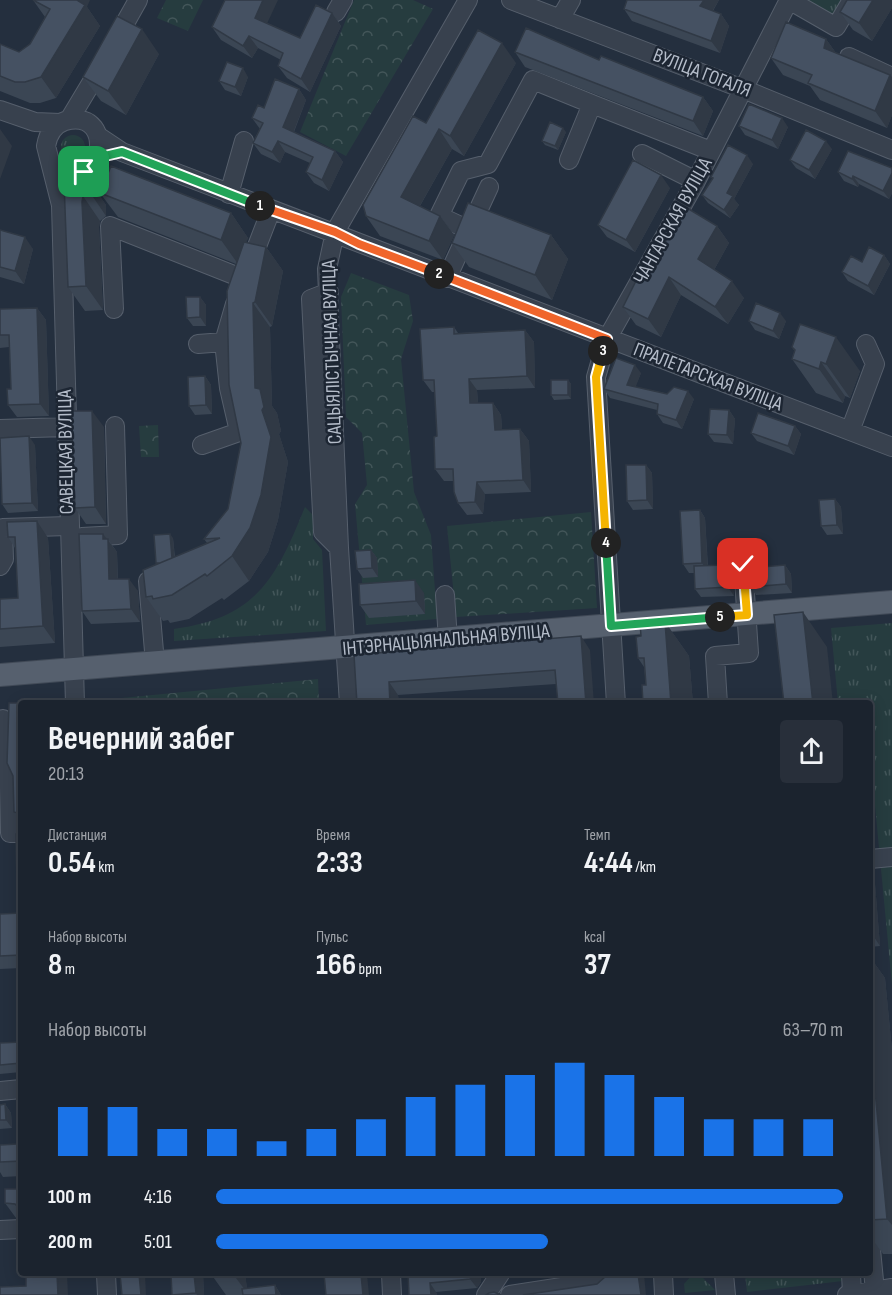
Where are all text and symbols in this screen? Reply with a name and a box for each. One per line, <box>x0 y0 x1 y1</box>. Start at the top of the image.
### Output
street label: ВУЛІЦА ГОГАЛЯ <box>650 43 754 103</box>
pin <box>58 146 109 197</box>
street label: ЧАНГАРСКАЯ ВУЛІЦА <box>628 153 718 288</box>
icon: arrive <box>67 155 100 188</box>
pin: 1 <box>245 191 275 221</box>
text: 1 <box>257 196 263 215</box>
street label: САЦЫЯЛІСТЫЧНАЯ ВУЛІЦА <box>317 259 347 445</box>
pin: 2 <box>424 259 454 289</box>
text: 2 <box>435 264 443 283</box>
pin: 3 <box>588 336 618 366</box>
street label: ПРАЛЕТАРСКАЯ ВУЛІЦА <box>630 337 786 417</box>
text: 3 <box>599 341 607 360</box>
street label: САВЕЦКАЯ ВУЛІЦА <box>53 389 79 515</box>
pin: 4 <box>591 528 621 558</box>
text: 4 <box>602 533 610 552</box>
pin <box>717 538 768 589</box>
icon: check <box>726 547 759 580</box>
pin: 5 <box>705 602 735 632</box>
text: 5 <box>716 607 724 626</box>
street label: ІНТЭРНАЦЫЯНАЛЬНАЯ ВУЛІЦА <box>341 619 551 661</box>
text: Вечерний забег <box>48 719 234 759</box>
button: share <box>780 720 843 783</box>
text: 20:13 <box>48 762 84 786</box>
text: Дистанция <box>48 826 107 845</box>
text: Время <box>316 826 350 845</box>
text: Темп <box>584 826 610 845</box>
text: 0.54 <box>48 845 96 881</box>
text: 2:33 <box>316 845 363 881</box>
text: 4:44 <box>584 845 633 881</box>
text: km <box>96 858 115 877</box>
text: /km <box>633 858 656 877</box>
text: Набор высоты <box>48 928 127 947</box>
text: Пульс <box>316 928 349 947</box>
text: kcal <box>584 928 605 947</box>
text: 8 <box>48 947 62 983</box>
text: 166 <box>316 947 356 983</box>
text: 37 <box>584 947 611 983</box>
text: m <box>62 960 75 979</box>
text: bpm <box>356 960 382 979</box>
text: Набор высоты <box>48 1018 147 1042</box>
text: 63–70 m <box>783 1018 843 1042</box>
text: 100 m <box>48 1185 91 1209</box>
text: 4:16 <box>144 1185 172 1209</box>
text: 200 m <box>48 1230 92 1254</box>
text: 5:01 <box>144 1230 172 1254</box>

